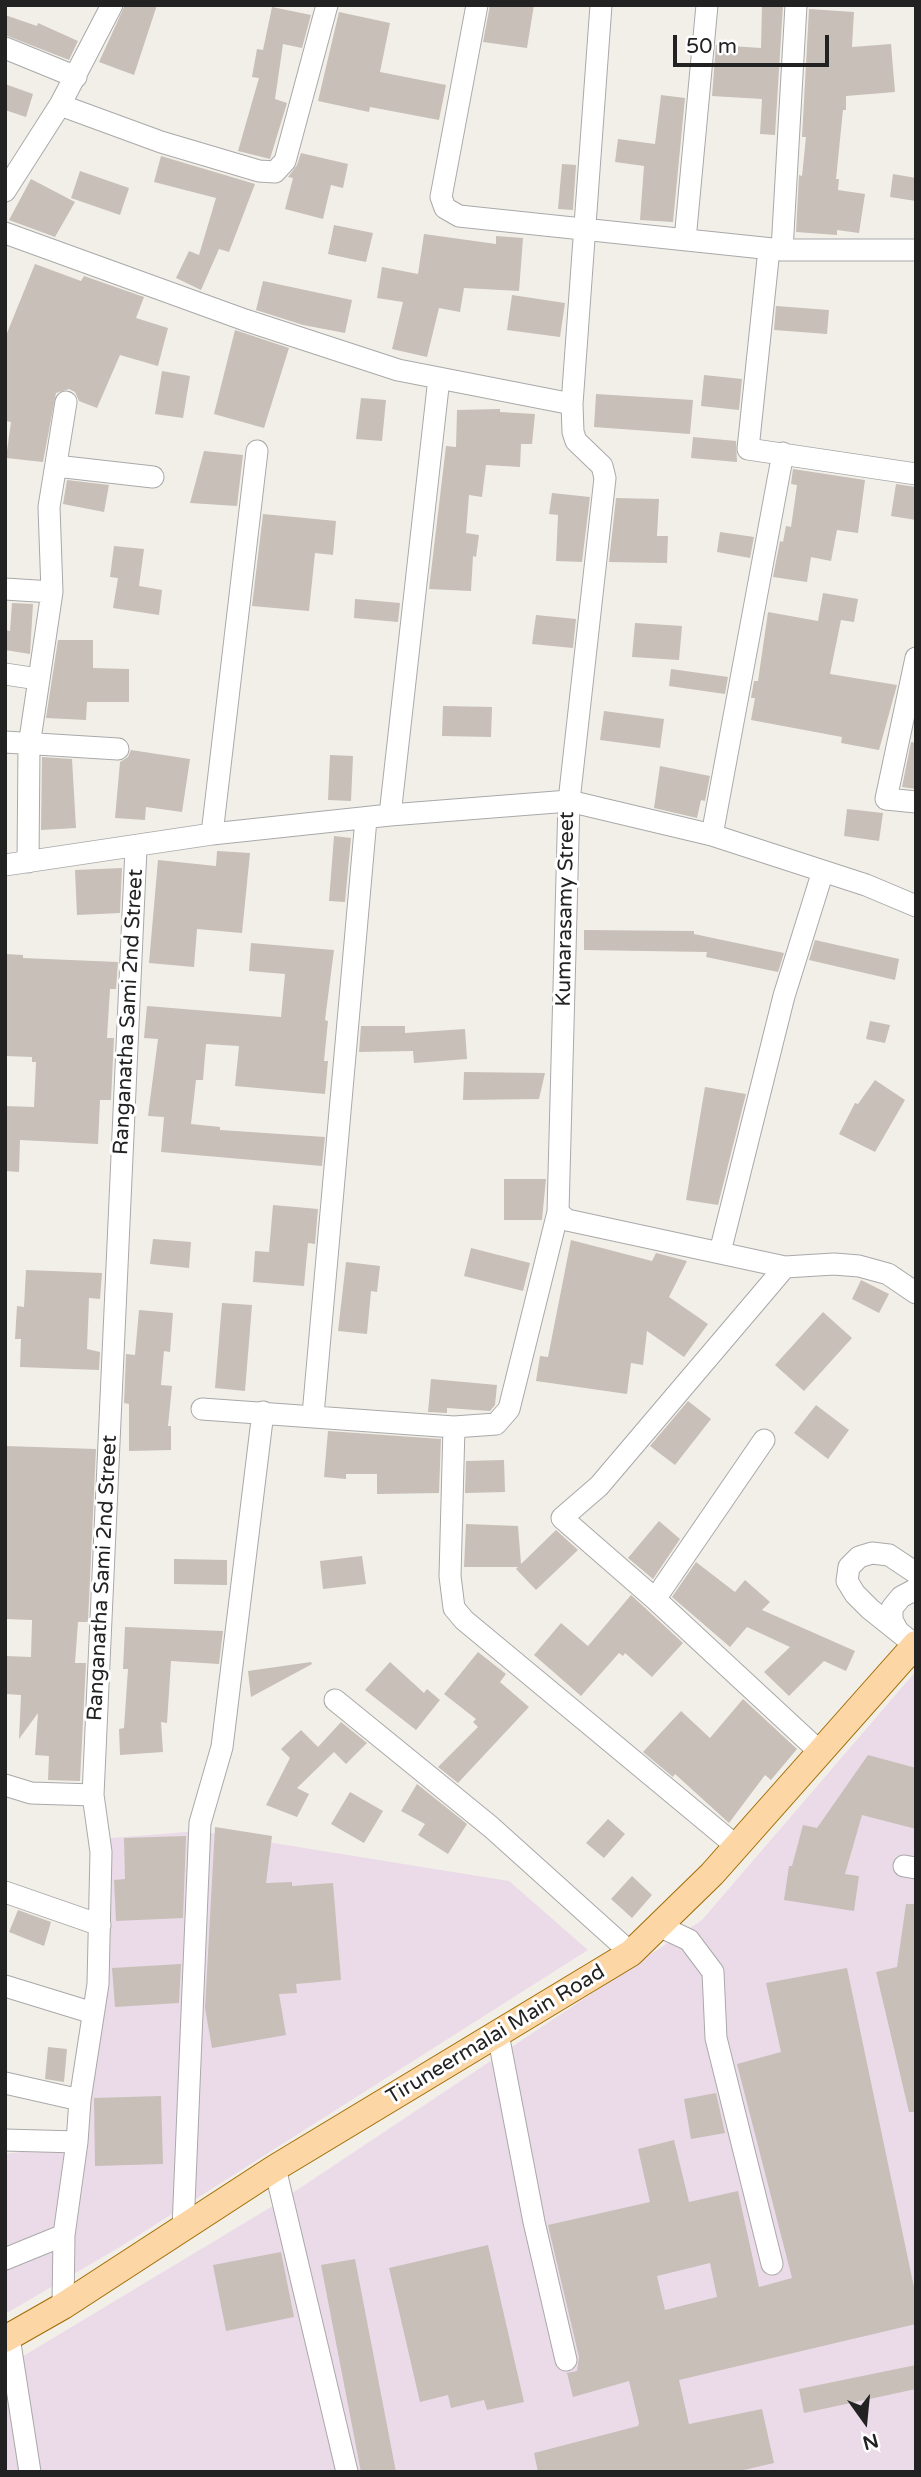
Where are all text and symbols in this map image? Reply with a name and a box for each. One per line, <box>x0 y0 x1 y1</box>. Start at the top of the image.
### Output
scale bar <box>676 21 832 65</box>
text: 50 m <box>686 34 737 59</box>
street label: Kumarasamy Street <box>552 811 580 1007</box>
street label: Ranganatha Sami 2nd Street <box>109 868 149 1156</box>
street label: Ranganatha Sami 2nd Street <box>83 1434 123 1722</box>
street label: Tiruneermalai Main Road <box>382 1960 610 2110</box>
north arrow <box>830 2386 900 2456</box>
text: N <box>860 2429 881 2454</box>

